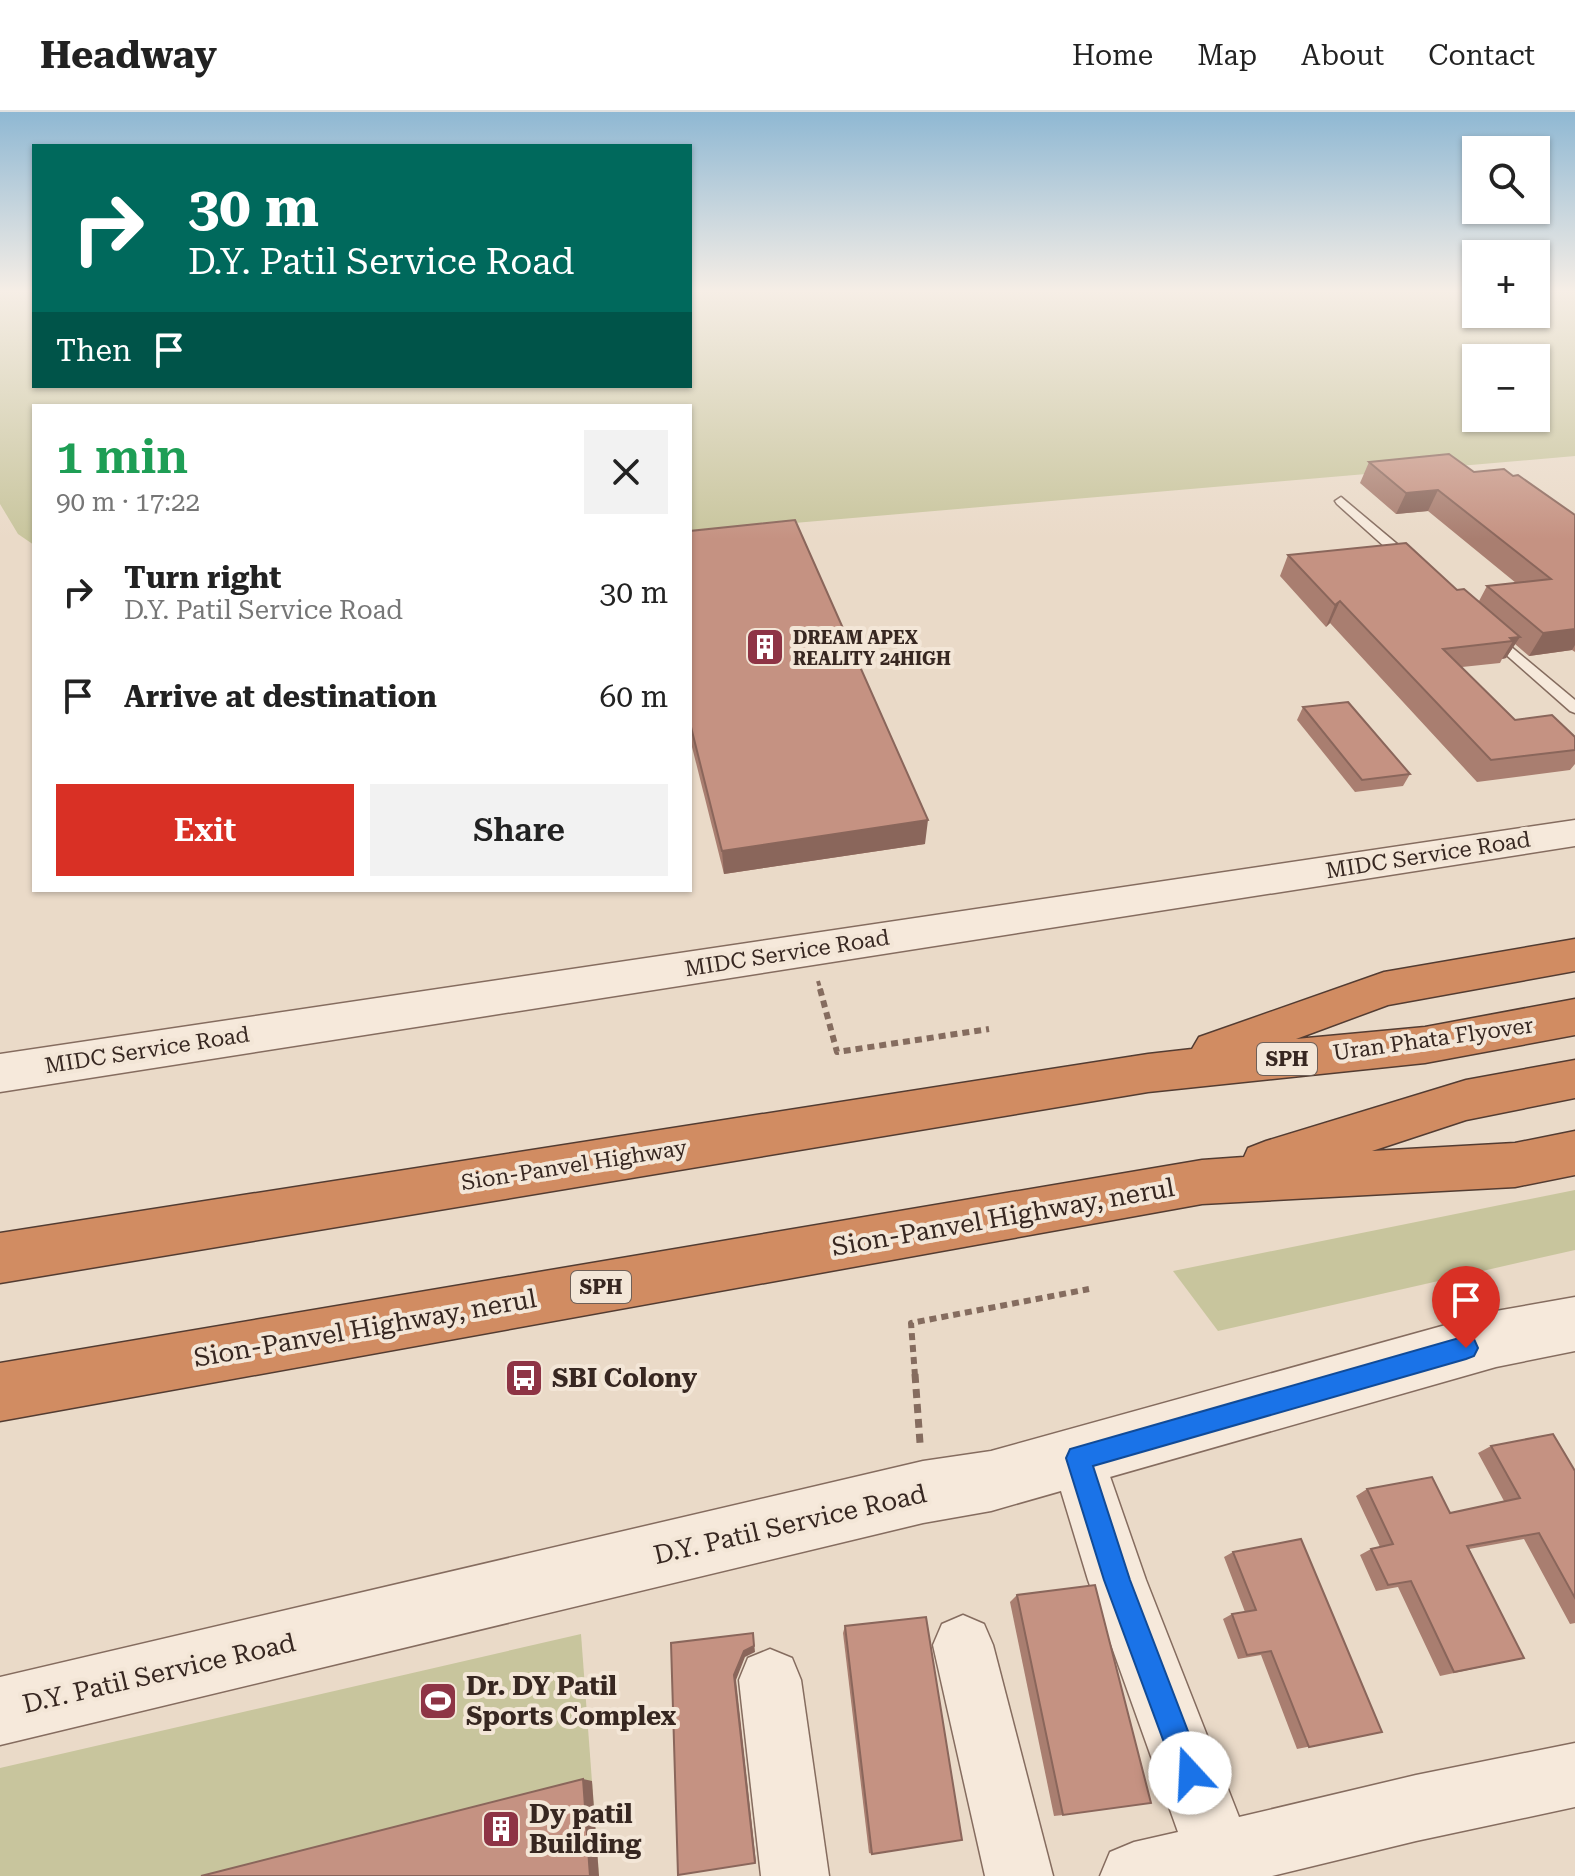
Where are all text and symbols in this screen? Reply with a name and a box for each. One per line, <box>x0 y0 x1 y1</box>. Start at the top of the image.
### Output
text: Headway <box>40 33 217 77</box>
text: Home <box>1072 39 1153 72</box>
text: Map <box>1197 39 1257 72</box>
text: About <box>1301 39 1384 72</box>
text: Contact <box>1428 39 1535 72</box>
map controls <box>1462 136 1550 432</box>
button: search <box>1462 136 1550 224</box>
text: 30 m <box>188 174 319 240</box>
icon: right <box>56 176 160 280</box>
button: + <box>1462 240 1550 328</box>
text: D.Y. Patil Service Road <box>188 241 574 283</box>
icon: arrive <box>147 328 191 372</box>
text: Then <box>56 333 131 368</box>
button: − <box>1462 344 1550 432</box>
text: 1 min <box>56 429 188 485</box>
button: close <box>584 430 668 514</box>
text: 90 m · 17:22 <box>56 487 200 517</box>
text: Turn right <box>124 560 281 595</box>
icon: right <box>56 570 100 614</box>
text: 30 m <box>599 575 668 610</box>
text: D.Y. Patil Service Road <box>124 595 403 625</box>
building icon: DREAM APEX REALITY 24HIGH <box>744 626 786 668</box>
place label: DREAM APEX REALITY 24HIGH <box>793 627 951 669</box>
icon: arrive <box>56 674 100 718</box>
text: Arrive at destination <box>124 679 437 714</box>
text: 60 m <box>599 679 668 714</box>
button: Exit <box>56 784 354 876</box>
button: Share <box>370 784 668 876</box>
street label: MIDC Service Road <box>1324 826 1532 884</box>
street label: MIDC Service Road <box>683 924 891 982</box>
street label: Uran Phata Flyover <box>1331 1013 1535 1065</box>
street label: MIDC Service Road <box>43 1021 251 1079</box>
road number: SPH <box>1257 1043 1317 1075</box>
street label: Sion-Panvel Highway <box>459 1135 689 1195</box>
street label: Sion-Panvel Highway, nerul <box>829 1172 1177 1262</box>
pin <box>1432 1266 1500 1348</box>
road number: SPH <box>571 1271 631 1303</box>
icon: arrive <box>1444 1278 1488 1322</box>
street label: Sion-Panvel Highway, nerul <box>191 1283 539 1373</box>
bus stop icon: SBI Colony <box>503 1357 545 1399</box>
place label: SBI Colony <box>552 1363 698 1393</box>
street label: D.Y. Patil Service Road <box>651 1478 930 1570</box>
street label: D.Y. Patil Service Road <box>20 1627 299 1719</box>
place label: Dr. DY Patil Sports Complex <box>466 1671 677 1731</box>
sports icon: Dr. DY Patil Sports Complex <box>417 1680 459 1722</box>
position arrow <box>1148 1731 1232 1815</box>
place label: Dy patil Building <box>529 1799 641 1859</box>
building icon: Dy patil Building <box>480 1808 522 1850</box>

